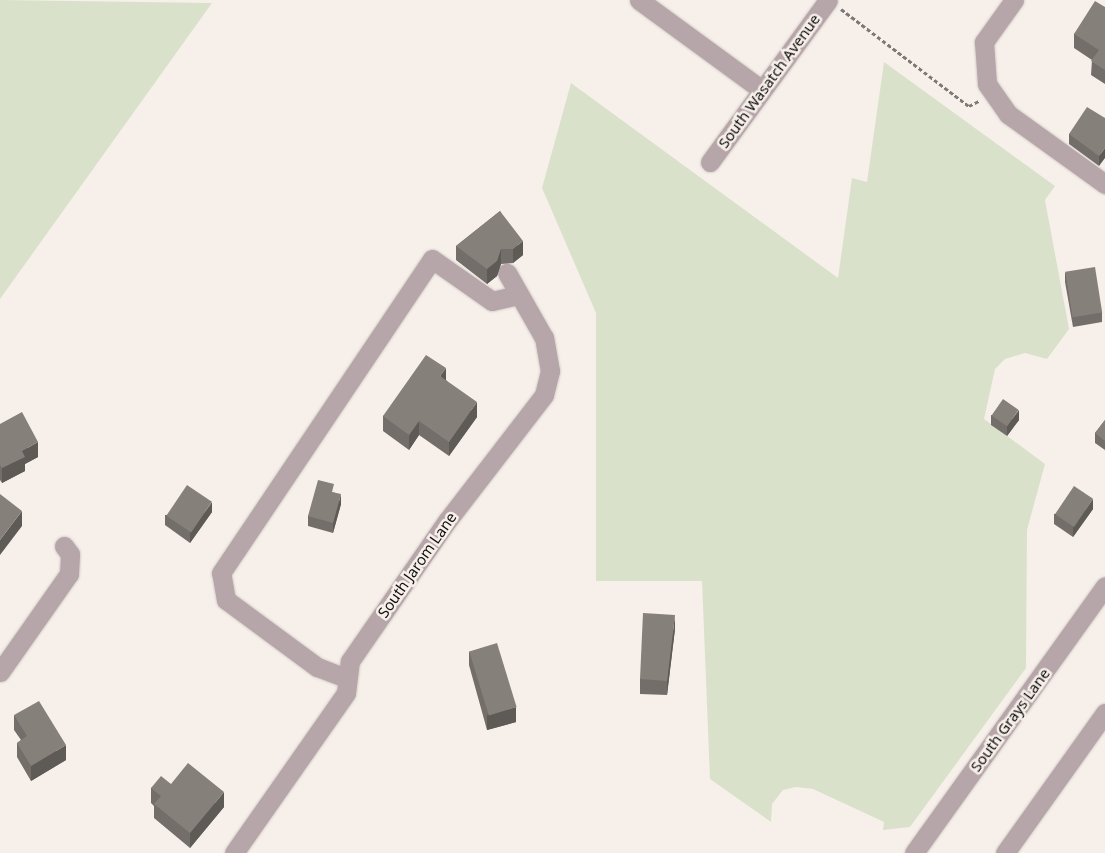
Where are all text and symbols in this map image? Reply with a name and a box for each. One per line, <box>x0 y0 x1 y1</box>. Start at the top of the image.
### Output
street label: South Wasatch Avenue <box>714 10 824 152</box>
street label: South Jarom Lane <box>374 509 460 621</box>
street label: South Grays Lane <box>967 665 1053 775</box>

